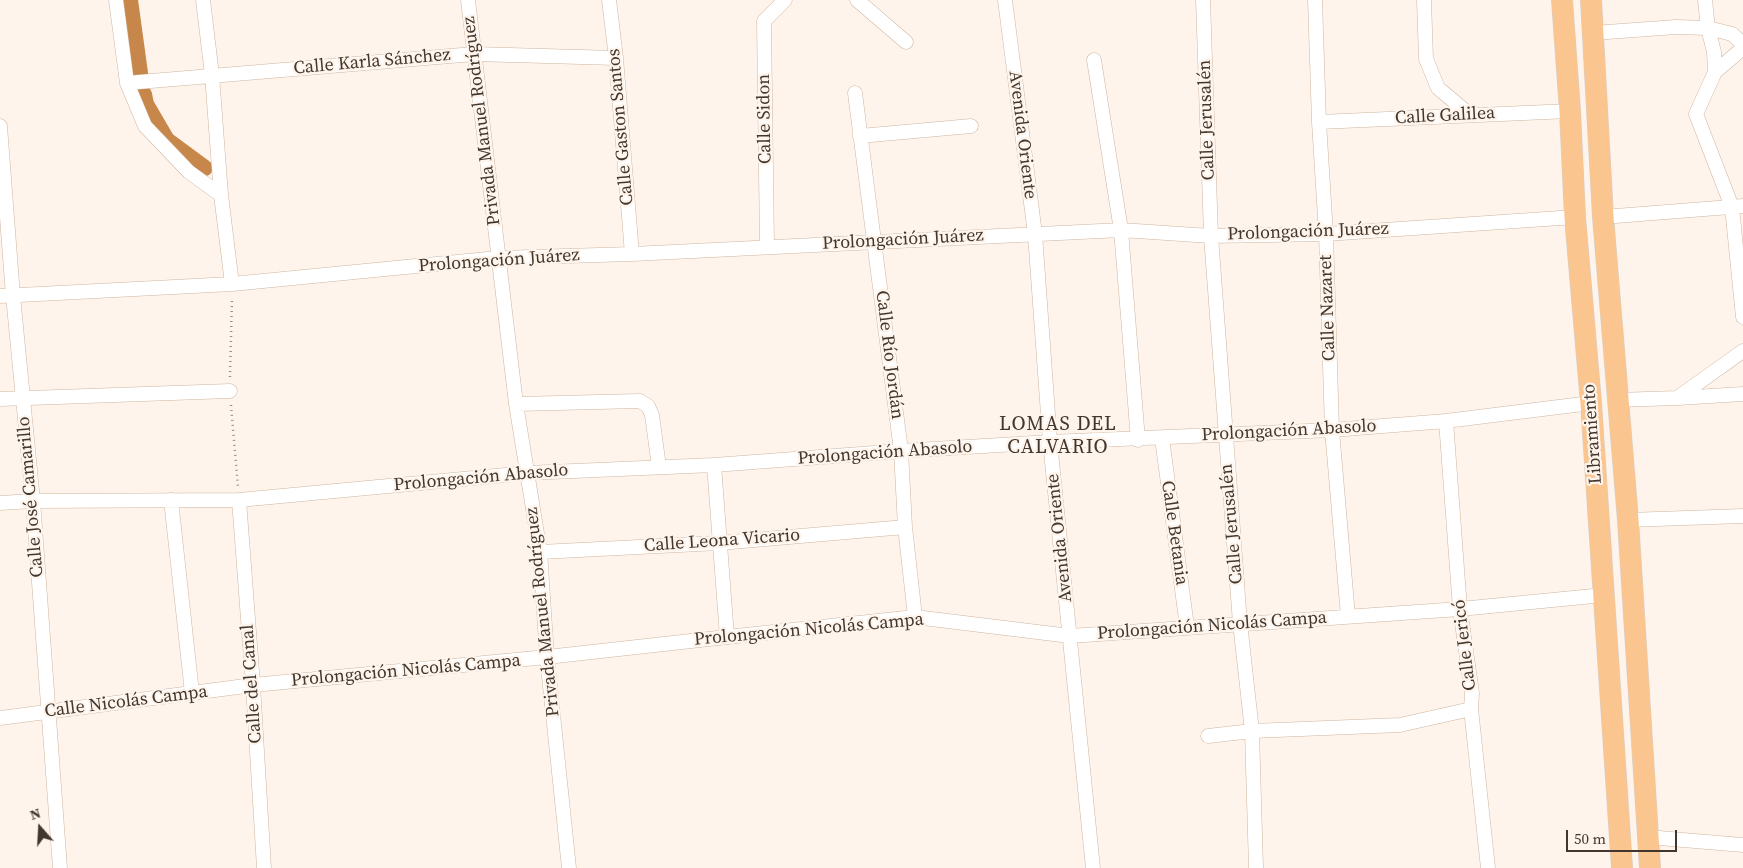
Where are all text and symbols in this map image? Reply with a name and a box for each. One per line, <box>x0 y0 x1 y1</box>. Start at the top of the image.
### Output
street label: Privada Manuel Rodríguez <box>458 15 506 227</box>
street label: Calle Karla Sánchez <box>293 44 451 80</box>
street label: Calle Gaston Santos <box>603 48 639 206</box>
street label: Calle Jerusalén <box>1194 59 1220 181</box>
street label: Avenida Oriente <box>1003 70 1041 200</box>
street label: Calle Sidon <box>753 74 777 164</box>
street label: Calle Galilea <box>1394 103 1496 129</box>
street label: Prolongación Juárez <box>1227 218 1389 246</box>
street label: Prolongación Juárez <box>822 225 984 255</box>
street label: Prolongación Juárez <box>418 245 580 277</box>
street label: Calle Nazaret <box>1315 254 1341 362</box>
street label: Calle Río Jordán <box>870 289 908 421</box>
street label: Libramiento <box>1579 383 1607 485</box>
district label: LOMAS DEL CALVARIO <box>998 413 1118 460</box>
street label: Calle José Camarillo <box>13 416 49 578</box>
street label: Prolongación Abasolo <box>1201 416 1377 446</box>
street label: Prolongación Abasolo <box>797 436 973 470</box>
street label: Prolongación Abasolo <box>393 460 569 496</box>
street label: Calle Jerusalén <box>1216 463 1248 585</box>
street label: Avenida Oriente <box>1043 473 1077 603</box>
street label: Calle Betania <box>1156 479 1192 587</box>
street label: Privada Manuel Rodríguez <box>521 506 565 718</box>
street label: Calle Leona Vicario <box>643 525 801 557</box>
street label: Calle Jericó <box>1449 598 1481 692</box>
street label: Prolongación Nicolás Campa <box>1096 607 1328 645</box>
street label: Prolongación Nicolás Campa <box>693 609 925 651</box>
street label: Calle del Canal <box>237 624 267 744</box>
street label: Prolongación Nicolás Campa <box>290 650 522 692</box>
street label: Calle Nicolás Campa <box>43 681 209 723</box>
north arrow <box>15 803 65 853</box>
text: N <box>27 803 43 825</box>
scale bar <box>1568 820 1679 852</box>
text: 50 m <box>1574 828 1606 849</box>

